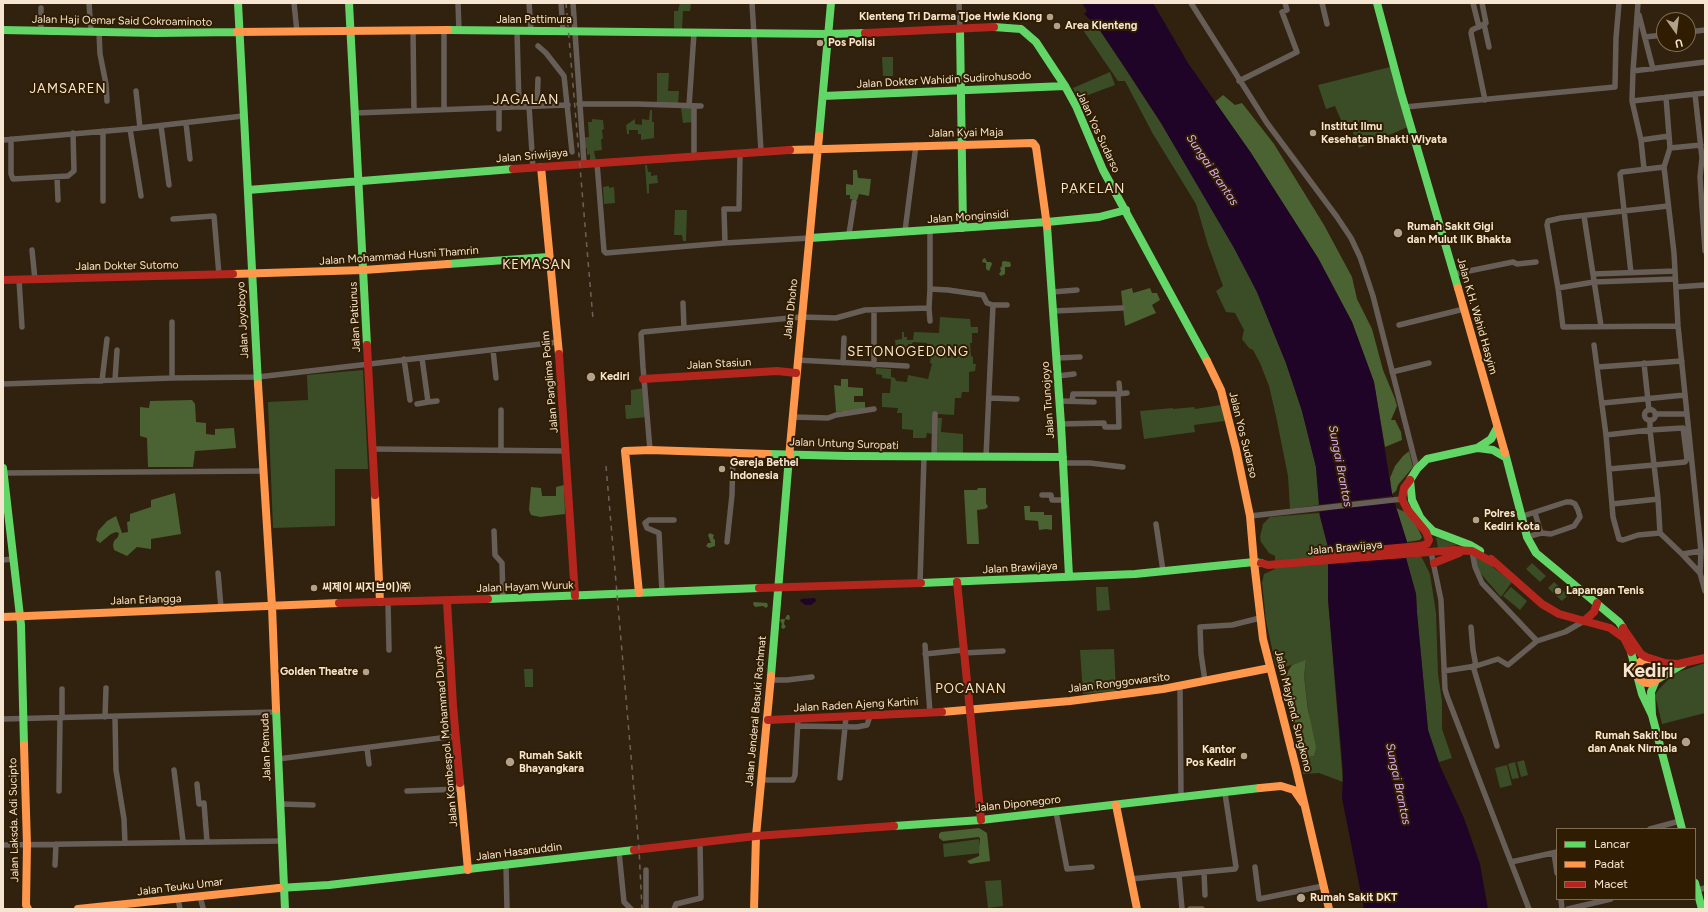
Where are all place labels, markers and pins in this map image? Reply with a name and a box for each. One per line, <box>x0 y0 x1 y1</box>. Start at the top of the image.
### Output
place label: Klenteng Tri Darma Tjoe Hwie Kiong <box>859 10 1042 24</box>
marker: Klenteng Tri Darma Tjoe Hwie Kiong <box>1045 12 1055 22</box>
place label: Area Klenteng <box>1065 19 1137 33</box>
marker: Area Klenteng <box>1052 21 1062 31</box>
place label: Pos Polisi <box>828 36 875 50</box>
marker: Pos Polisi <box>815 38 825 48</box>
place label: Institut Ilmu Kesehatan Bhakti Wiyata <box>1321 120 1447 146</box>
marker: Institut Ilmu Kesehatan Bhakti Wiyata <box>1308 128 1318 138</box>
place label: Rumah Sakit Gigi dan Mulut IIK Bhakta <box>1407 220 1511 246</box>
marker: Rumah Sakit Gigi dan Mulut IIK Bhakta <box>1392 227 1404 239</box>
place label: Kediri <box>600 370 630 384</box>
marker: Kediri <box>585 371 597 383</box>
place label: Gereja Bethel Indonesia <box>730 456 799 482</box>
marker: Gereja Bethel Indonesia <box>717 464 727 474</box>
place label: Polres Kediri Kota <box>1484 507 1540 533</box>
marker: Polres Kediri Kota <box>1471 515 1481 525</box>
place label: 씨제이 씨지브이)㈜ <box>322 581 411 595</box>
marker: 씨제이 씨지브이)㈜ <box>309 583 319 593</box>
place label: Lapangan Tenis <box>1566 584 1644 598</box>
marker: Lapangan Tenis <box>1553 586 1563 596</box>
place label: Golden Theatre <box>280 665 358 679</box>
marker: Golden Theatre <box>361 667 371 677</box>
place label: Rumah Sakit Ibu dan Anak Nirmala <box>1588 729 1677 755</box>
marker: Rumah Sakit Ibu dan Anak Nirmala <box>1680 736 1692 748</box>
place label: Kantor Pos Kediri <box>1186 743 1236 769</box>
place label: Rumah Sakit Bhayangkara <box>519 749 584 775</box>
marker: Kantor Pos Kediri <box>1239 751 1249 761</box>
marker: Rumah Sakit Bhayangkara <box>504 756 516 768</box>
place label: Rumah Sakit DKT <box>1310 891 1398 905</box>
marker: Rumah Sakit DKT <box>1295 892 1307 904</box>

